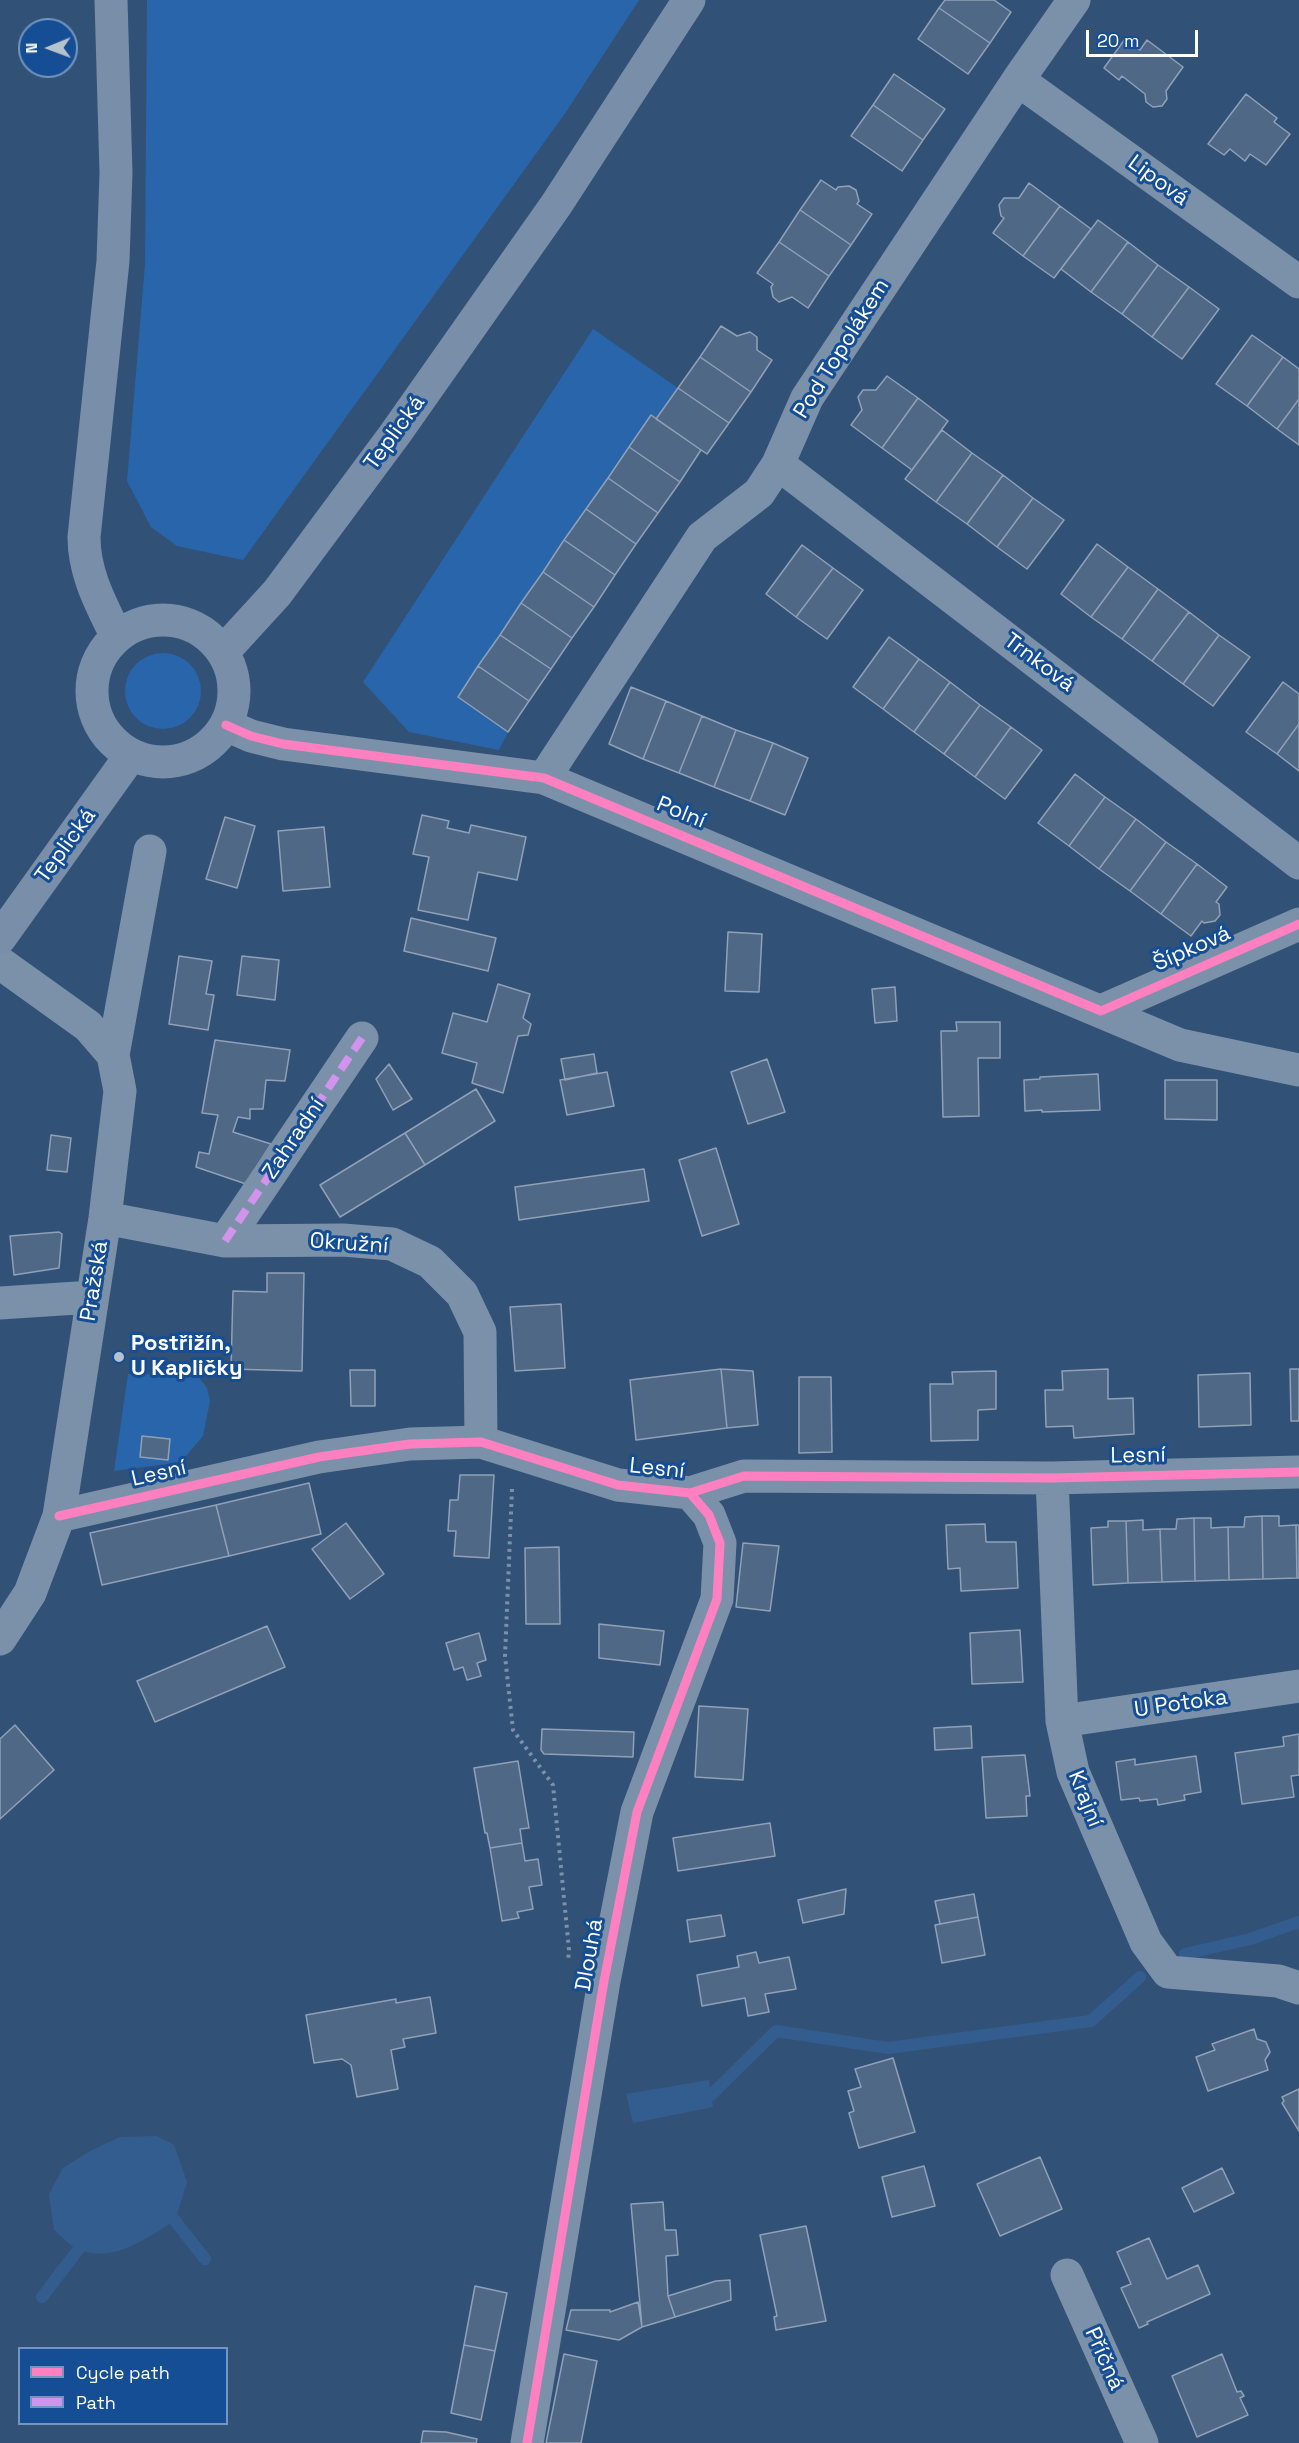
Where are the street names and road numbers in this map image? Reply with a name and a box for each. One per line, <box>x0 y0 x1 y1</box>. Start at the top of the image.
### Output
street label: Lipová <box>1122 150 1194 212</box>
street label: Pod Topolákem <box>789 274 895 424</box>
street label: Teplická <box>359 390 431 476</box>
street label: Trnková <box>998 628 1080 698</box>
street label: Polní <box>653 791 709 835</box>
street label: Teplická <box>30 803 102 889</box>
street label: Šípková <box>1149 920 1235 978</box>
street label: Zahradní <box>257 1093 331 1185</box>
street label: Okružní <box>309 1228 389 1260</box>
street label: Pražská <box>76 1239 114 1323</box>
street label: Lesní <box>1110 1442 1166 1470</box>
street label: Lesní <box>628 1453 686 1485</box>
street label: Lesní <box>129 1455 189 1493</box>
street label: U Potoka <box>1133 1684 1229 1724</box>
street label: Krajní <box>1062 1767 1108 1831</box>
street label: Dlouhá <box>571 1917 609 1993</box>
street label: Příčná <box>1078 2323 1130 2395</box>

